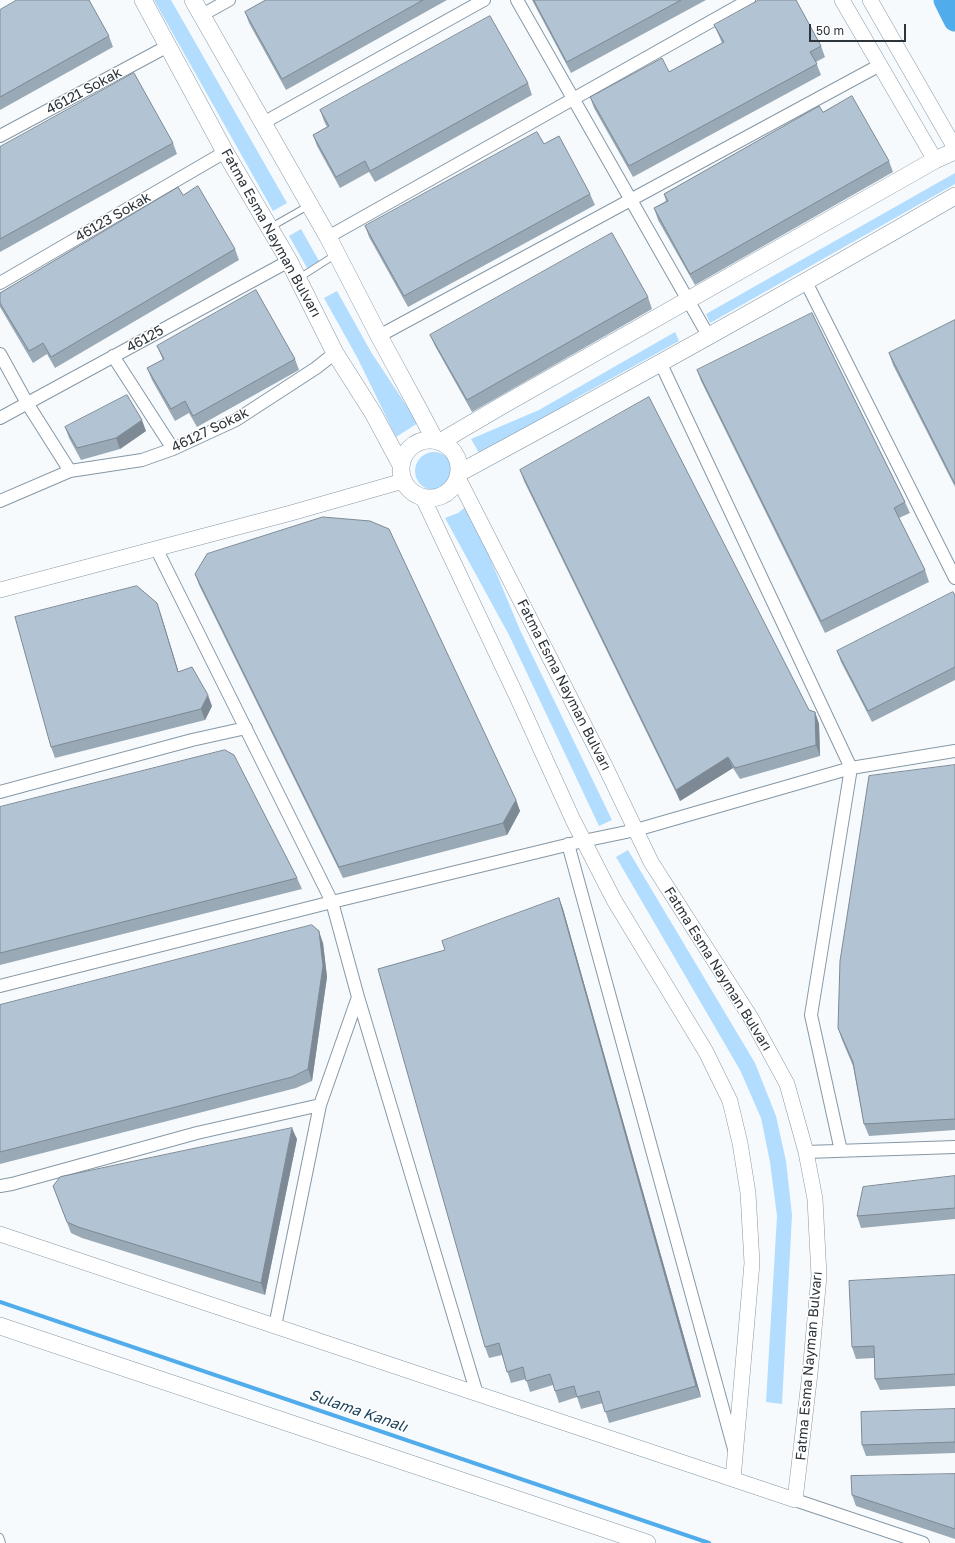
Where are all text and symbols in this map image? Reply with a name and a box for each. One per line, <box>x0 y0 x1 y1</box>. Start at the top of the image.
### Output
scale bar <box>811 16 908 42</box>
text: 50 m <box>816 23 844 38</box>
street label: 46121 Sokak <box>43 64 125 118</box>
street label: Fatma Esma Nayman Bulvarı <box>218 146 324 320</box>
street label: 46123 Sokak <box>72 189 154 245</box>
street label: 46125 <box>123 322 167 356</box>
street label: 46127 Sokak <box>169 404 251 456</box>
street label: Fatma Esma Nayman Bulvarı <box>513 596 615 774</box>
street label: Fatma Esma Nayman Bulvarı <box>661 884 775 1054</box>
street label: Fatma Esma Nayman Bulvarı <box>792 1271 826 1461</box>
water label: Sulama Kanalı <box>307 1386 409 1436</box>

